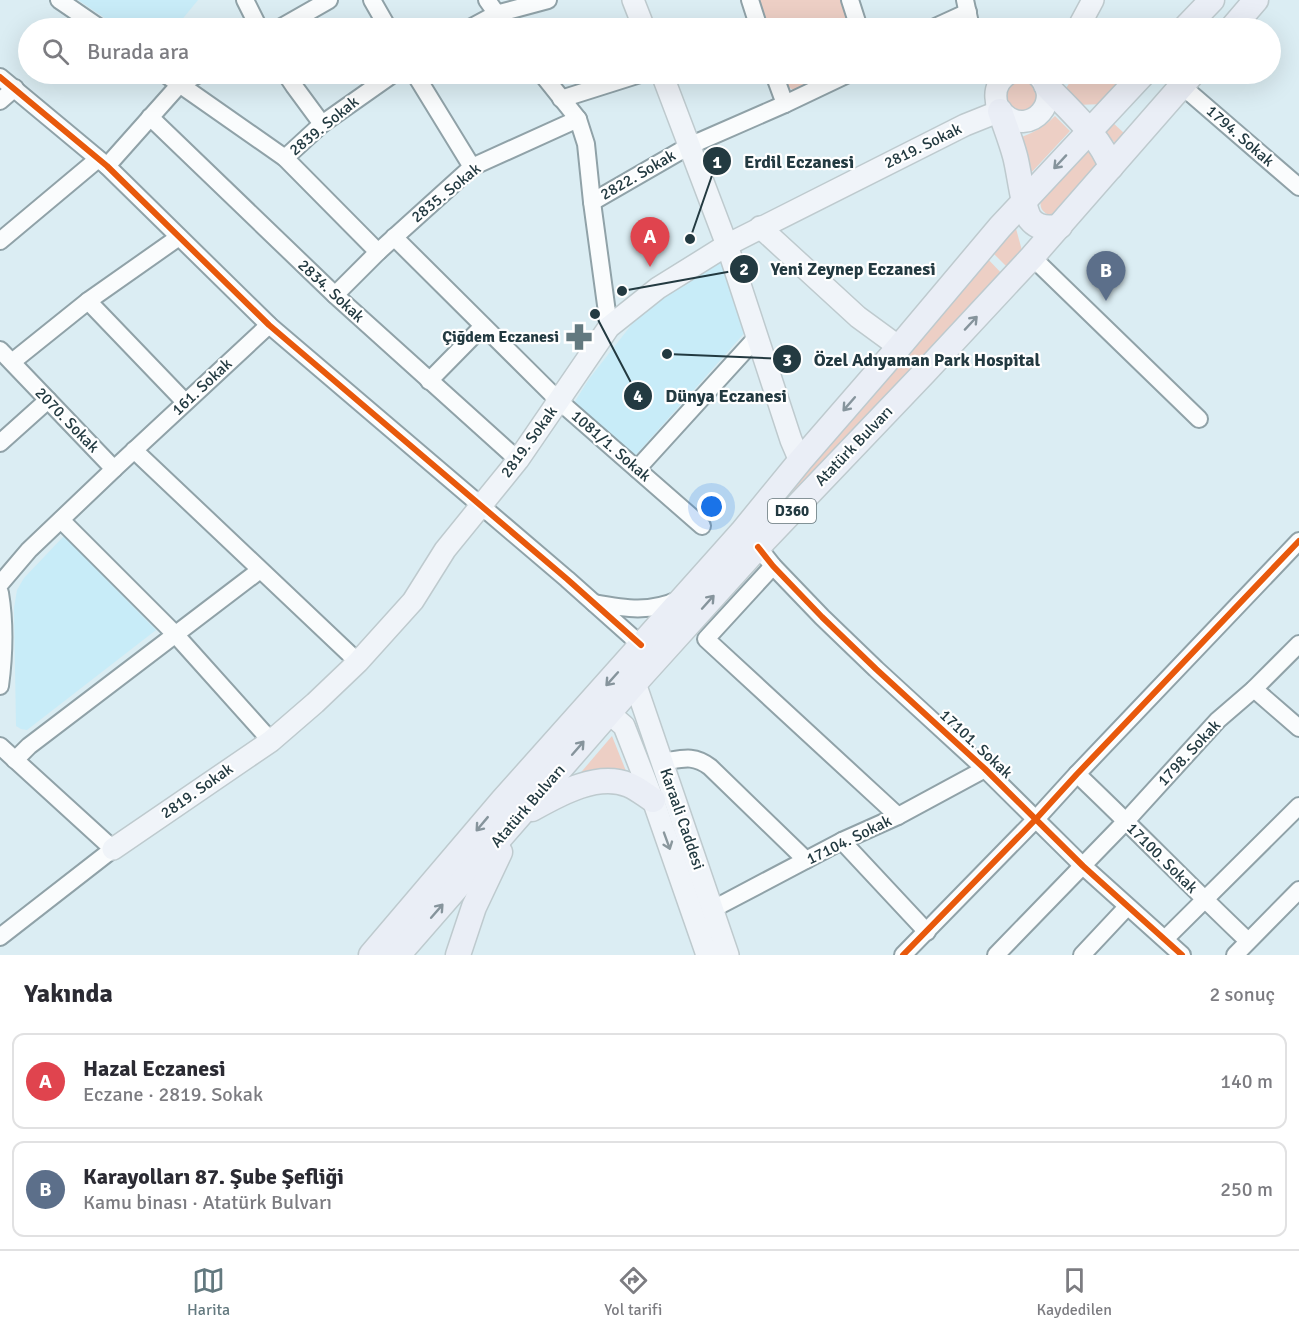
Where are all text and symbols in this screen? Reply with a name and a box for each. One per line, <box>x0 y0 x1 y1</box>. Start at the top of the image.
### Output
search box <box>18 18 1281 84</box>
icon: search <box>39 35 72 68</box>
text: Burada ara <box>87 38 189 65</box>
street label: 2839. Sokak <box>285 92 363 160</box>
street label: 1794. Sokak <box>1202 101 1278 171</box>
street label: 2819. Sokak <box>881 119 965 173</box>
callout: Erdil Eczanesi <box>702 143 866 179</box>
street label: 2822. Sokak <box>597 145 679 205</box>
text: 1 <box>712 151 722 173</box>
text: Erdil Eczanesi <box>744 151 854 173</box>
one-way arrow <box>1053 155 1067 170</box>
street label: 2835. Sokak <box>407 159 485 227</box>
pin: A <box>630 218 670 267</box>
callout: Yeni Zeynep Eczanesi <box>729 251 948 287</box>
pin: B <box>1086 252 1126 301</box>
street label: 2834. Sokak <box>294 255 368 327</box>
text: 2 <box>739 258 749 280</box>
text: Yeni Zeynep Eczanesi <box>769 258 936 280</box>
one-way arrow <box>964 315 978 330</box>
pharmacy icon: Çiğdem Eczanesi <box>564 322 594 352</box>
place label: Çiğdem Eczanesi <box>442 327 559 347</box>
callout: Özel Adıyaman Park Hospital <box>772 341 1052 377</box>
text: 3 <box>782 349 792 371</box>
text: Özel Adıyaman Park Hospital <box>814 349 1041 371</box>
street label: 161. Sokak <box>168 354 236 420</box>
callout: Dünya Eczanesi <box>623 378 799 414</box>
street label: 2070. Sokak <box>31 383 103 457</box>
text: 4 <box>633 385 643 407</box>
text: Dünya Eczanesi <box>665 385 787 407</box>
one-way arrow <box>843 396 857 412</box>
street label: 2819. Sokak <box>496 402 562 482</box>
street label: Atatürk Bulvarı <box>811 402 897 490</box>
street label: 1081/1. Sokak <box>567 406 655 486</box>
your location <box>697 492 726 521</box>
road number: D360 <box>768 499 816 523</box>
one-way arrow <box>701 595 715 610</box>
one-way arrow <box>605 671 619 686</box>
street label: 17101. Sokak <box>935 705 1017 783</box>
street label: 1798. Sokak <box>1153 716 1225 790</box>
one-way arrow <box>571 741 585 756</box>
street label: 2819. Sokak <box>157 759 237 823</box>
street label: Atatürk Bulvarı <box>486 760 570 852</box>
street label: Karaali Caddesi <box>655 766 709 872</box>
street label: 17104. Sokak <box>803 811 895 869</box>
one-way arrow <box>475 816 489 831</box>
street label: 17100. Sokak <box>1122 818 1202 898</box>
one-way arrow <box>663 831 674 850</box>
one-way arrow <box>430 903 443 919</box>
text: Yakında <box>24 978 113 1010</box>
text: 2 sonuç <box>1209 982 1275 1007</box>
text: Hazal Eczanesi <box>83 1055 226 1082</box>
text: A <box>39 1069 52 1094</box>
text: 140 m <box>1220 1069 1273 1094</box>
text: Eczane · 2819. Sokak <box>83 1082 263 1107</box>
text: Karayolları 87. Şube Şefliği <box>83 1163 344 1190</box>
text: B <box>39 1177 52 1202</box>
text: 250 m <box>1220 1177 1273 1202</box>
text: Kamu binası · Atatürk Bulvarı <box>83 1190 332 1215</box>
tab: Harita <box>187 1264 230 1320</box>
tab: Yol tarifi <box>604 1264 662 1320</box>
tab: Kaydedilen <box>1037 1264 1112 1320</box>

